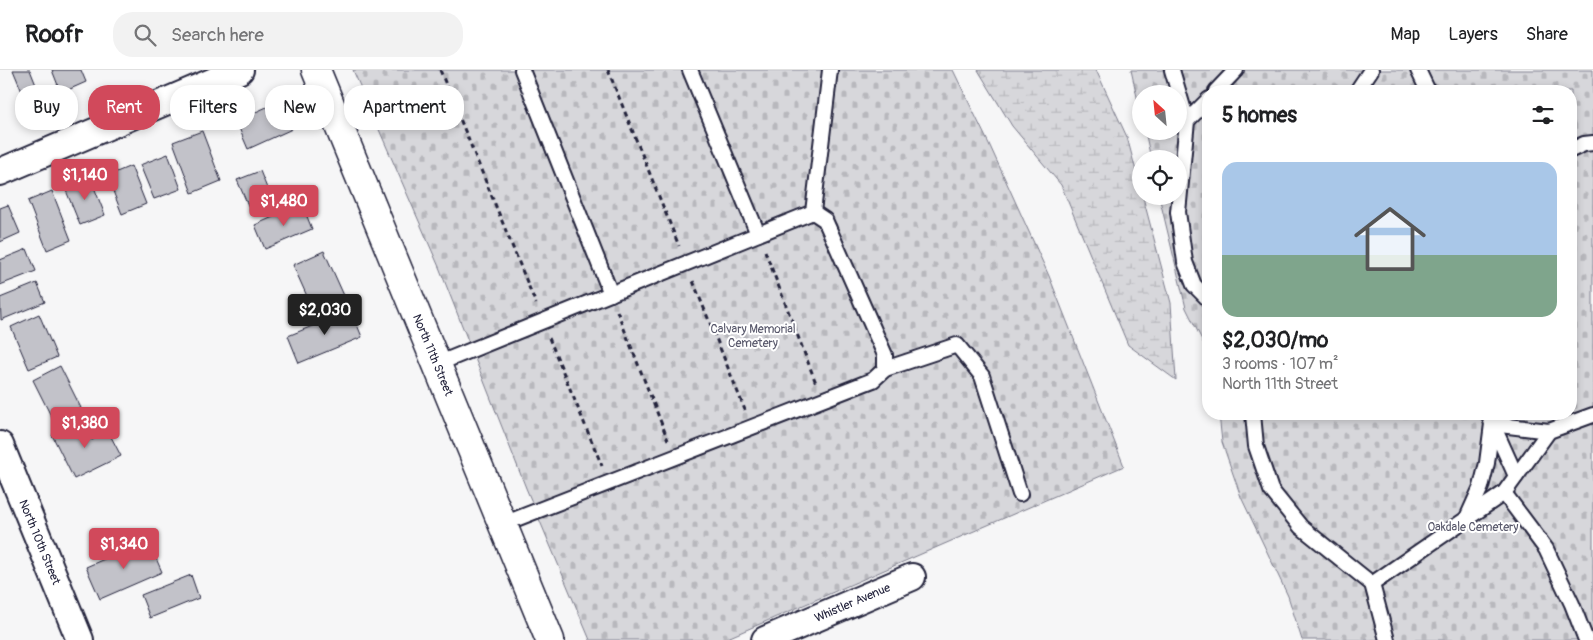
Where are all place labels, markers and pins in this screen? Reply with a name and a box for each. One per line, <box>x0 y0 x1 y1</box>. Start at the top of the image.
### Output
pin: $1,140 <box>44 158 126 201</box>
pin: $1,480 <box>243 184 325 227</box>
pin: $2,030 <box>284 294 366 336</box>
pin: $1,380 <box>44 406 126 449</box>
pin: $1,340 <box>83 528 165 570</box>

